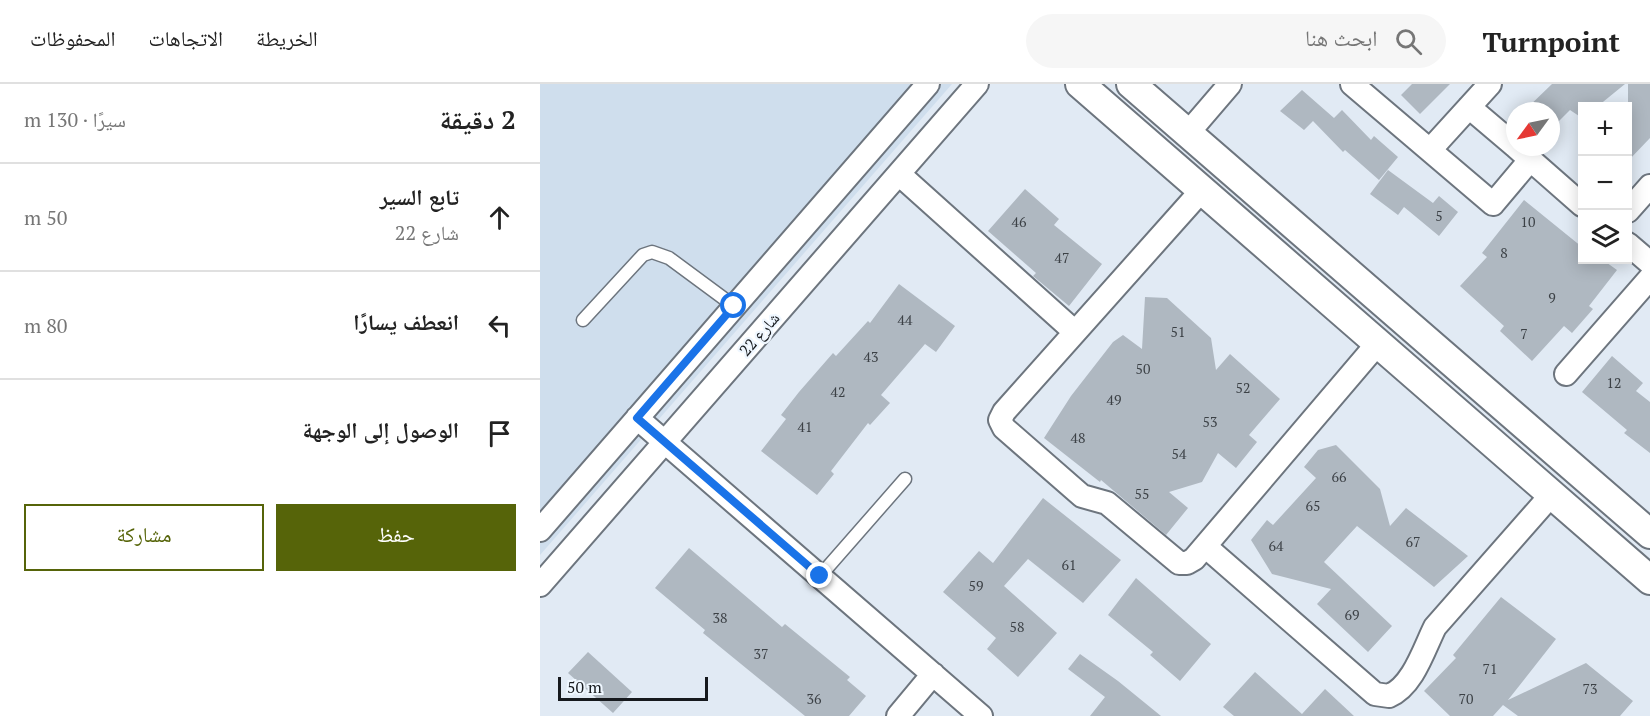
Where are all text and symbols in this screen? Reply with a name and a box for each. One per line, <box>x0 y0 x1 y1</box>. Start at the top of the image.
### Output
search box <box>1026 14 1446 68</box>
text: ابحث هنا <box>1305 23 1377 52</box>
text: Turnpoint <box>1482 23 1620 60</box>
text: المحفوظات <box>30 24 115 52</box>
text: الاتجاهات <box>148 24 223 52</box>
text: الخريطة <box>256 24 318 52</box>
icon: search <box>1392 25 1425 58</box>
text: 2 دقيقة <box>440 102 516 136</box>
north arrow <box>1506 102 1560 156</box>
map controls <box>1578 102 1632 264</box>
button: + <box>1578 102 1632 156</box>
text: سيرًا · 130 m <box>24 106 126 133</box>
button: − <box>1578 156 1632 210</box>
text: تابع السير <box>380 182 459 211</box>
icon: ahead <box>483 201 516 234</box>
text: 50 m <box>24 204 67 231</box>
house number: 5 <box>1435 206 1443 225</box>
button: layers <box>1578 210 1632 264</box>
house number: 46 <box>1012 212 1027 231</box>
house number: 10 <box>1521 212 1535 231</box>
text: شارع 22 <box>395 219 459 246</box>
house number: 8 <box>1500 243 1508 262</box>
house number: 47 <box>1055 248 1069 267</box>
house number: 9 <box>1548 288 1556 307</box>
route start <box>720 292 746 318</box>
text: انعطف يسارًا <box>353 307 459 336</box>
street label: شارع 22 <box>734 307 784 361</box>
icon: left <box>483 309 516 342</box>
house number: 44 <box>898 310 913 329</box>
text: 80 m <box>24 312 67 339</box>
house number: 51 <box>1171 322 1185 341</box>
house number: 7 <box>1520 324 1528 343</box>
house number: 43 <box>864 347 878 366</box>
house number: 50 <box>1136 359 1150 378</box>
house number: 12 <box>1607 373 1621 392</box>
house number: 52 <box>1236 378 1250 397</box>
house number: 42 <box>831 382 845 401</box>
house number: 49 <box>1107 390 1121 409</box>
house number: 53 <box>1203 412 1217 431</box>
text: الوصول إلى الوجهة <box>302 415 459 444</box>
icon: arrive <box>483 417 516 450</box>
house number: 41 <box>798 417 812 436</box>
house number: 48 <box>1071 428 1085 447</box>
house number: 54 <box>1172 444 1187 463</box>
house number: 66 <box>1332 467 1347 486</box>
house number: 55 <box>1135 484 1149 503</box>
house number: 65 <box>1306 496 1320 515</box>
button: مشاركة <box>24 504 264 571</box>
button: حفظ <box>276 504 516 571</box>
house number: 67 <box>1406 532 1420 551</box>
house number: 64 <box>1269 536 1284 555</box>
house number: 61 <box>1062 555 1076 574</box>
route end <box>806 562 832 588</box>
house number: 59 <box>969 576 983 595</box>
house number: 69 <box>1345 605 1359 624</box>
house number: 38 <box>713 608 727 627</box>
house number: 58 <box>1010 617 1024 636</box>
house number: 37 <box>754 644 768 663</box>
house number: 71 <box>1483 659 1497 678</box>
scale bar <box>558 674 708 702</box>
text: 50 m <box>567 676 602 698</box>
house number: 73 <box>1583 679 1597 698</box>
house number: 36 <box>807 689 822 708</box>
house number: 70 <box>1459 689 1473 708</box>

